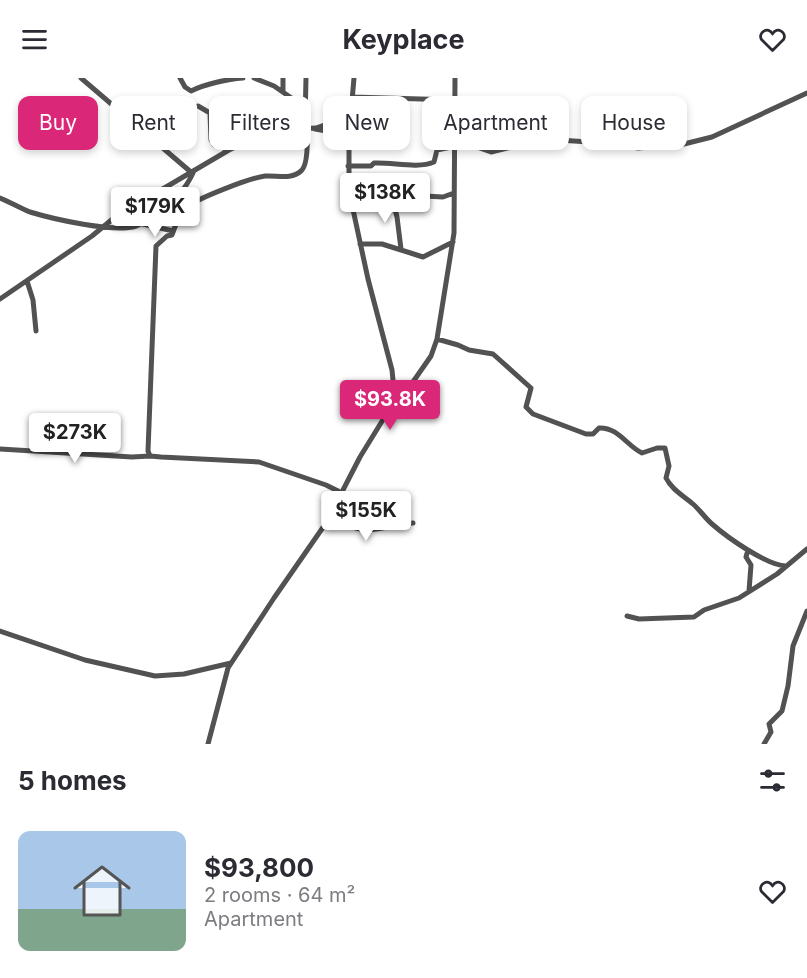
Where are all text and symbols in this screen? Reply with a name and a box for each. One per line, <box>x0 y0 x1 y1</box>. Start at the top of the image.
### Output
icon: menu <box>18 23 51 56</box>
text: Keyplace <box>342 23 465 56</box>
icon: heart <box>756 23 789 56</box>
chip: Buy <box>18 96 98 150</box>
chip: Rent <box>110 96 197 150</box>
chip: Filters <box>209 96 311 150</box>
chip: New <box>323 96 410 150</box>
chip: Apartment <box>422 96 569 150</box>
chip: House <box>581 96 687 150</box>
pin: $138K <box>343 173 427 224</box>
text: $138K <box>354 180 416 204</box>
pin: $179K <box>113 187 197 238</box>
text: $179K <box>125 194 185 218</box>
pin: $93.8K <box>341 380 439 431</box>
text: $93.8K <box>354 387 426 411</box>
pin: $273K <box>33 413 117 464</box>
text: $273K <box>43 420 107 444</box>
pin: $155K <box>324 491 408 542</box>
text: $155K <box>335 498 397 522</box>
icon: filters <box>756 764 789 797</box>
text: 5 homes <box>18 765 127 796</box>
text: $93,800 <box>204 852 314 883</box>
icon: home <box>66 855 138 927</box>
icon: heart <box>756 875 789 908</box>
text: 2 rooms · 64 m² <box>204 883 355 907</box>
text: Apartment <box>204 907 303 931</box>

